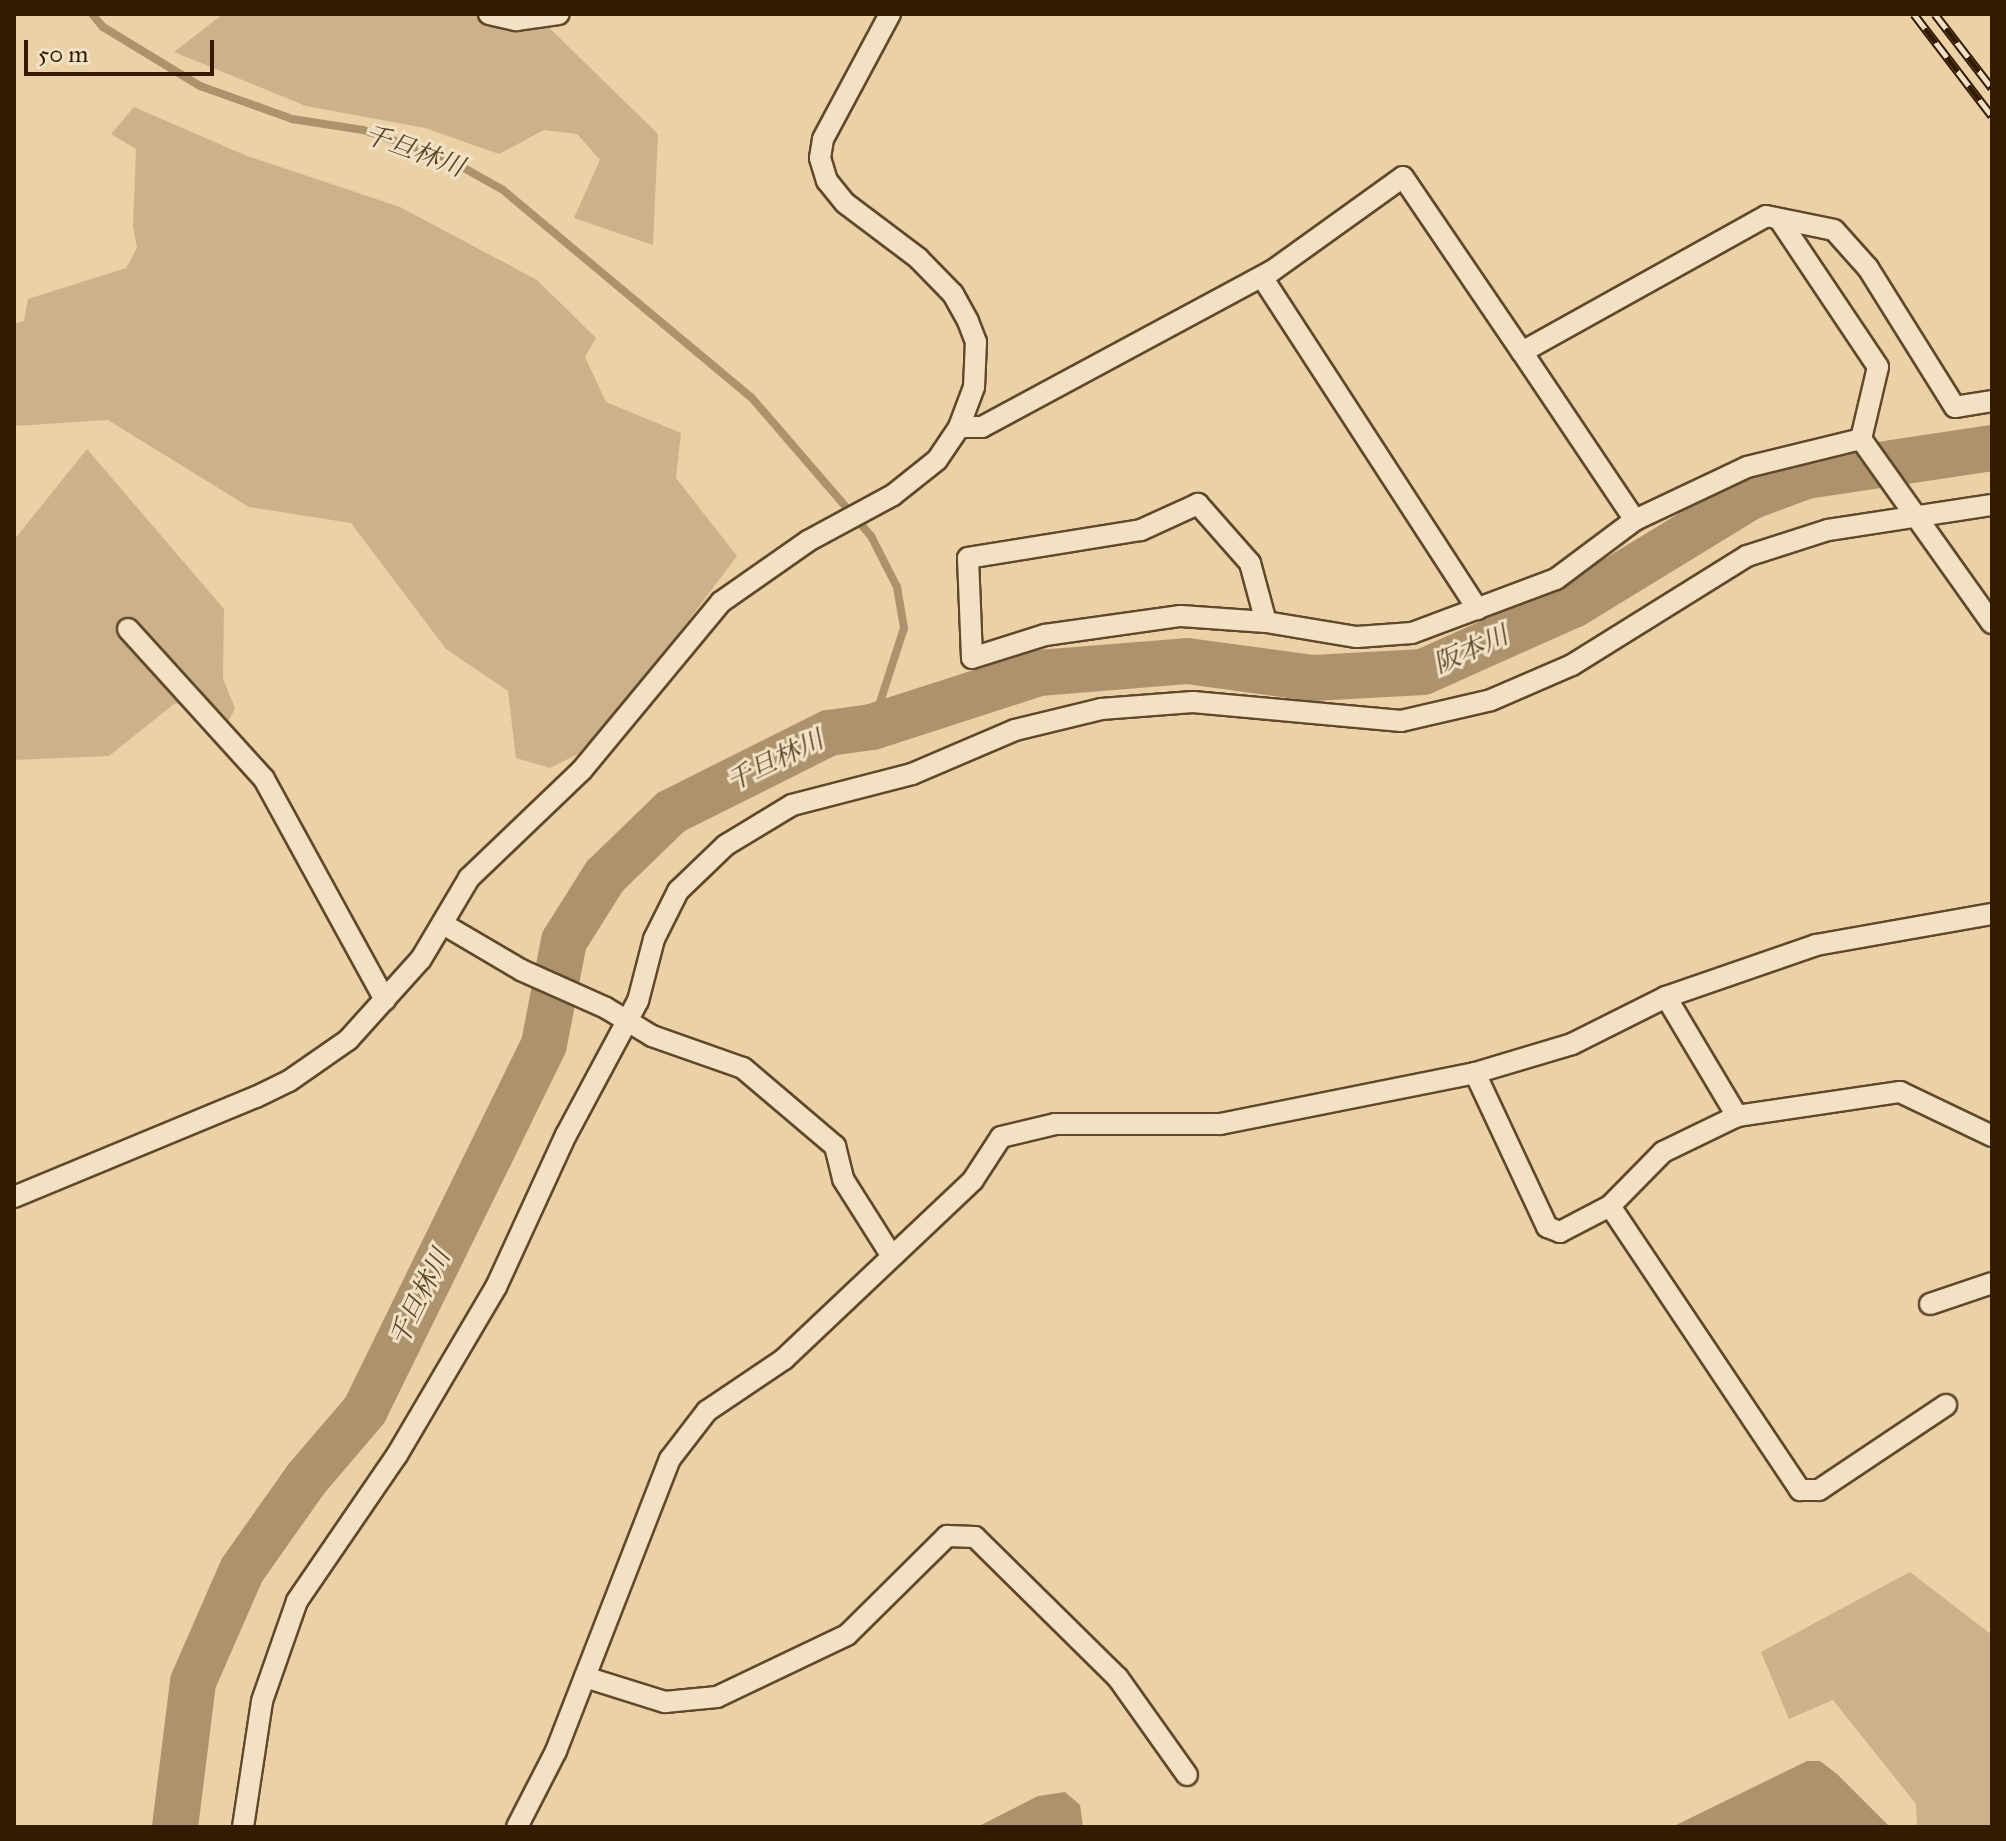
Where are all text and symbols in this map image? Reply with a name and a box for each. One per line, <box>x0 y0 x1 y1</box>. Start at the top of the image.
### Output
scale bar <box>28 24 218 74</box>
text: 50 m <box>38 39 88 69</box>
water label: 千旦林川 <box>360 119 468 183</box>
water label: 阪本川 <box>1429 620 1513 680</box>
water label: 千旦林川 <box>721 724 829 798</box>
water label: 千旦林川 <box>383 1244 457 1352</box>

